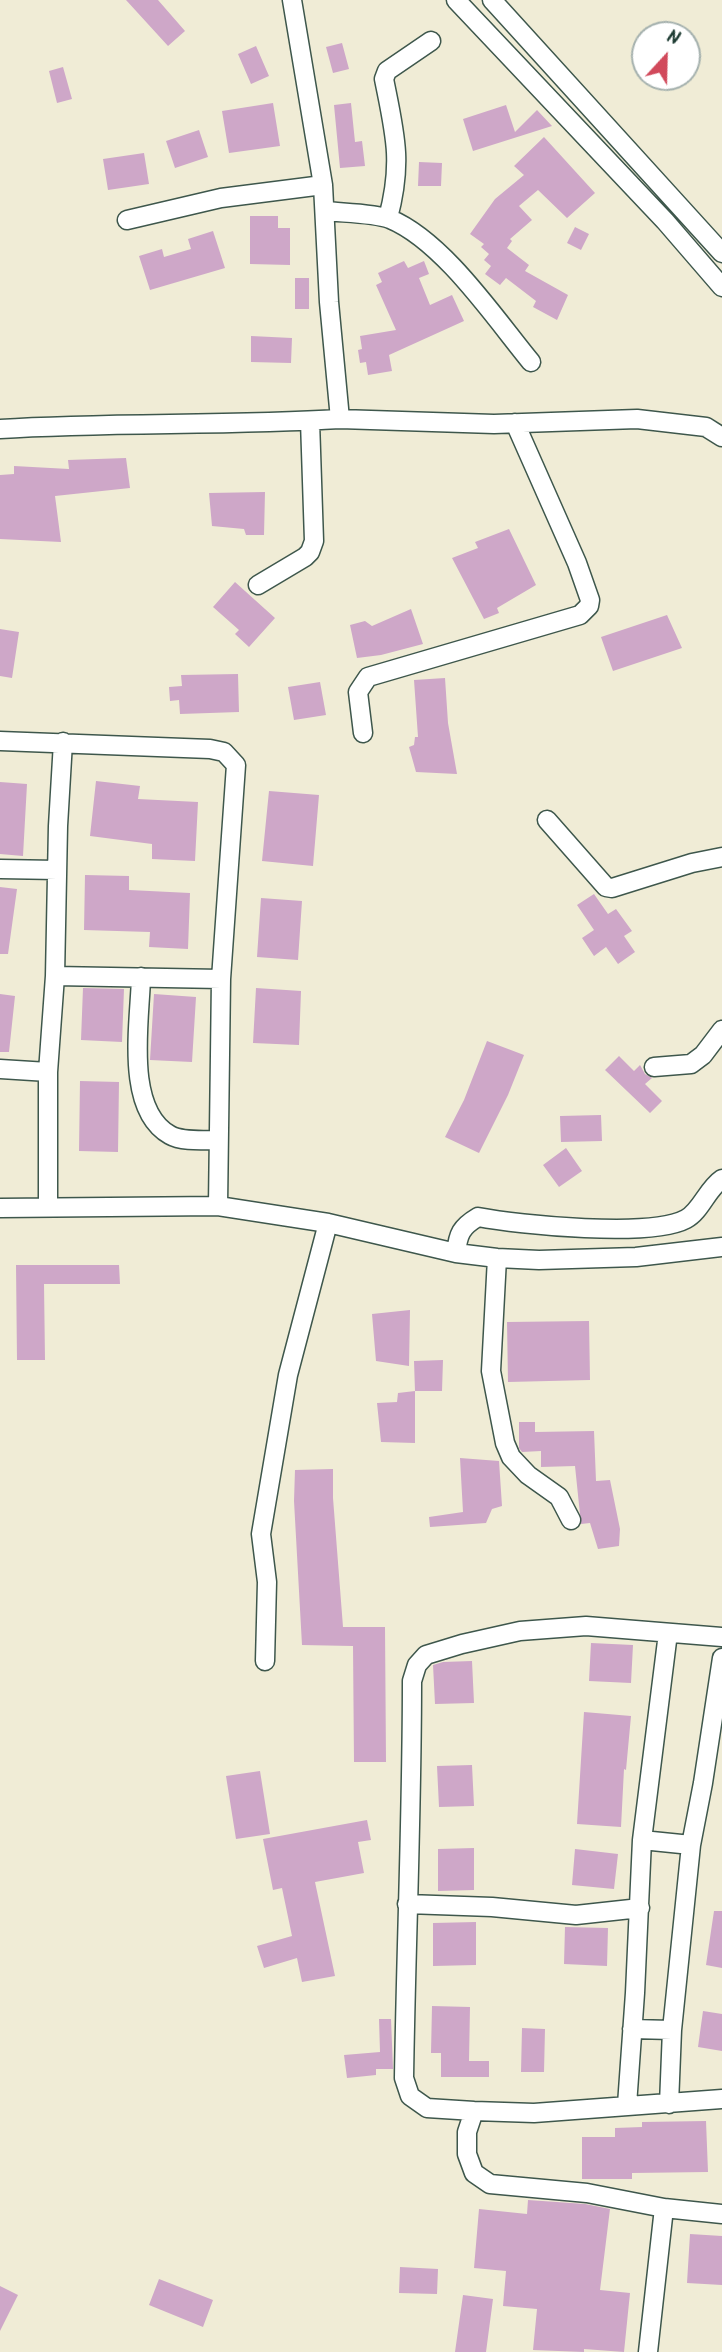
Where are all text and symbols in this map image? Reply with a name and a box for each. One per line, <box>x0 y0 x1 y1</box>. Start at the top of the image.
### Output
north arrow <box>631 21 701 91</box>
text: N <box>662 22 684 55</box>

